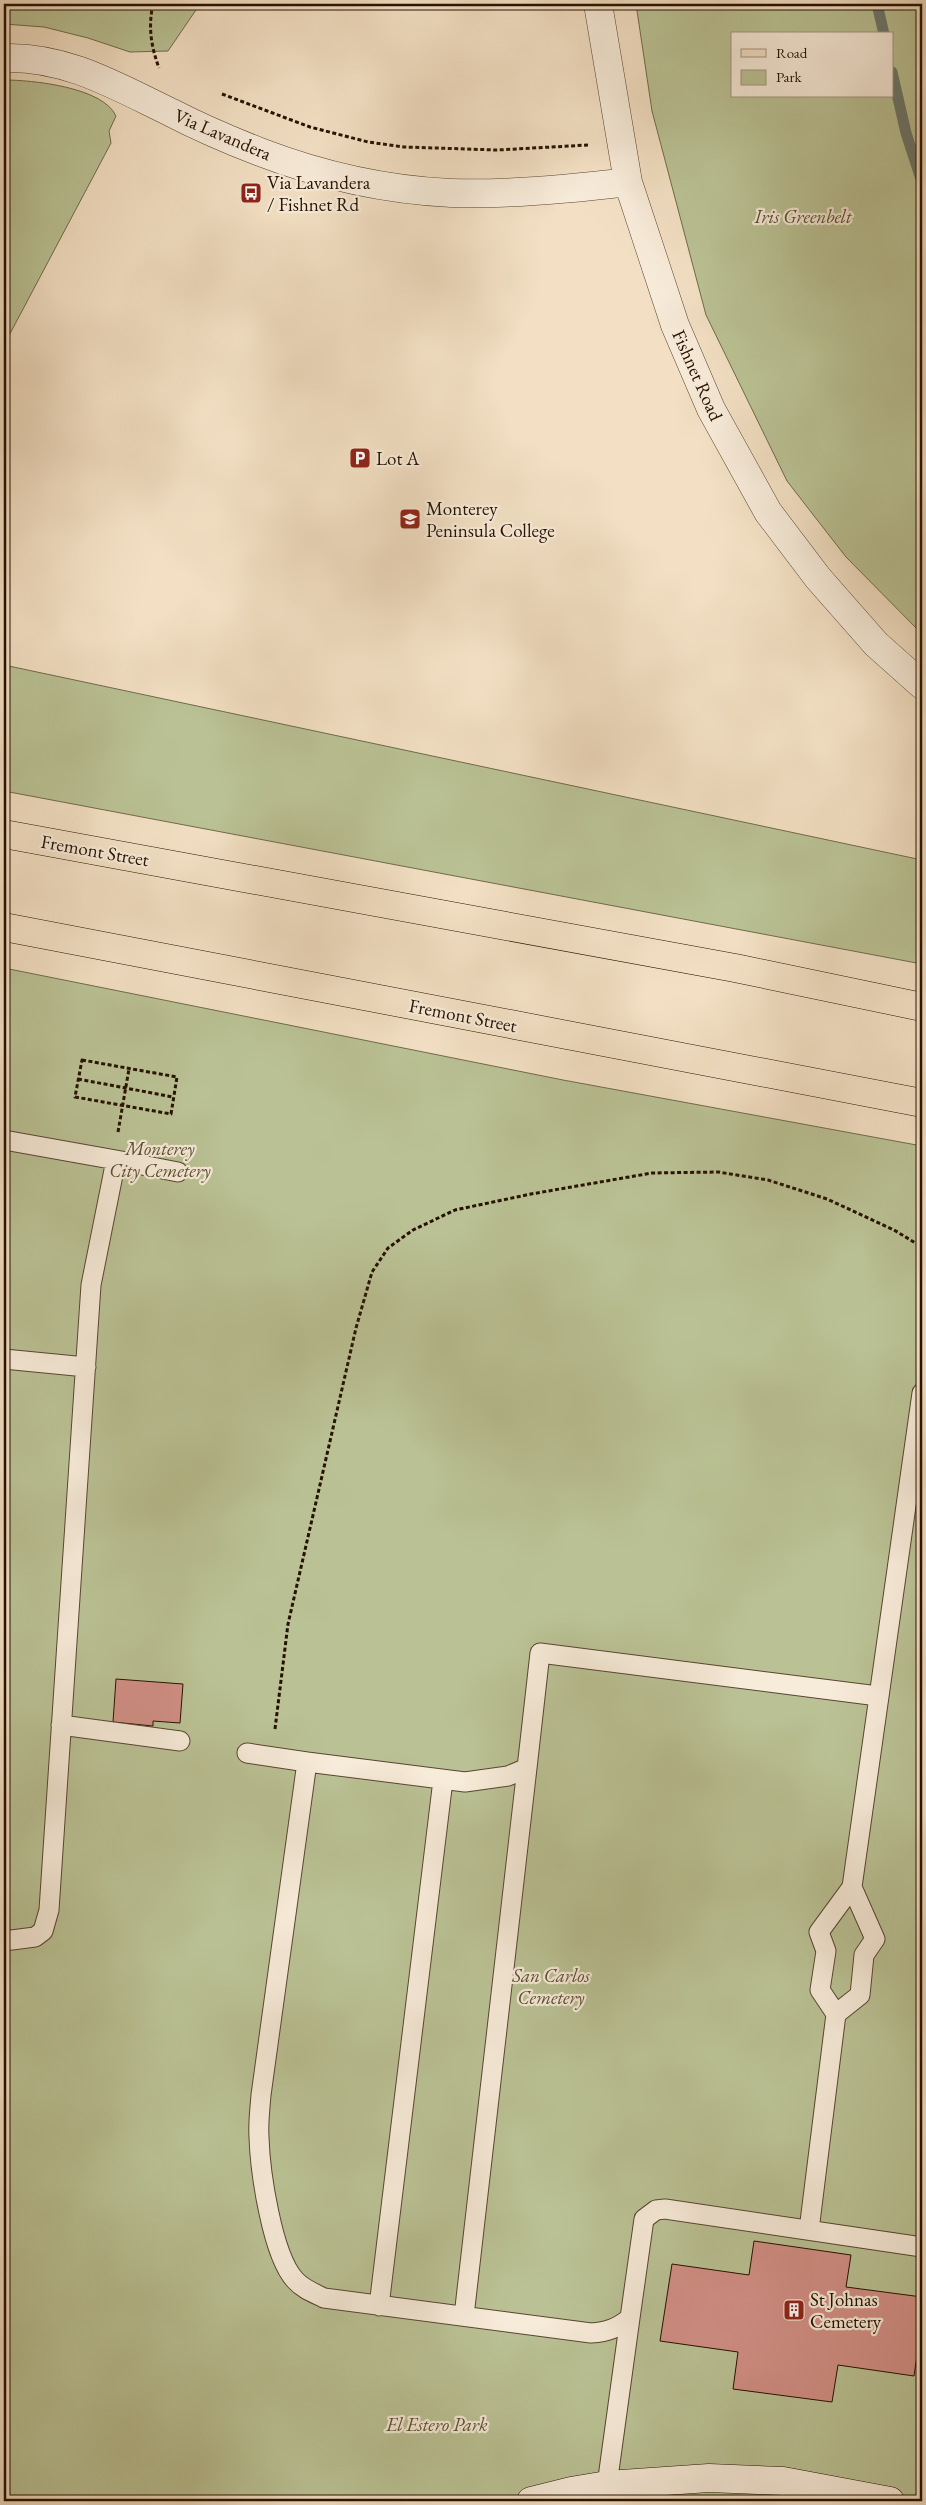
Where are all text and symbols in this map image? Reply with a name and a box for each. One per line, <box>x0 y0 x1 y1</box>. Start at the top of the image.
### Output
legend <box>731 32 894 98</box>
text: Road <box>776 43 808 62</box>
text: Park <box>776 67 803 86</box>
street label: Via Lavandera <box>170 103 276 166</box>
place label: Via Lavandera / Fishnet Rd <box>267 170 371 217</box>
bus stop icon: Via Lavandera / Fishnet Rd <box>239 181 263 205</box>
park label: Iris Greenbelt <box>753 204 853 229</box>
street label: Fishnet Road <box>666 326 729 425</box>
parking icon: Lot A <box>348 446 372 470</box>
place label: Lot A <box>376 446 420 471</box>
place label: Monterey Peninsula College <box>426 496 555 543</box>
school or university icon: Monterey Peninsula College <box>398 507 422 531</box>
street label: Fremont Street <box>39 829 151 872</box>
street label: Fremont Street <box>407 993 519 1038</box>
park label: Monterey City Cemetery <box>109 1136 211 1183</box>
park label: San Carlos Cemetery <box>511 1963 591 2010</box>
place label: St Johnas Cemetery <box>810 2287 882 2334</box>
building icon: St Johnas Cemetery <box>782 2298 806 2322</box>
park label: El Estero Park <box>385 2412 488 2437</box>

